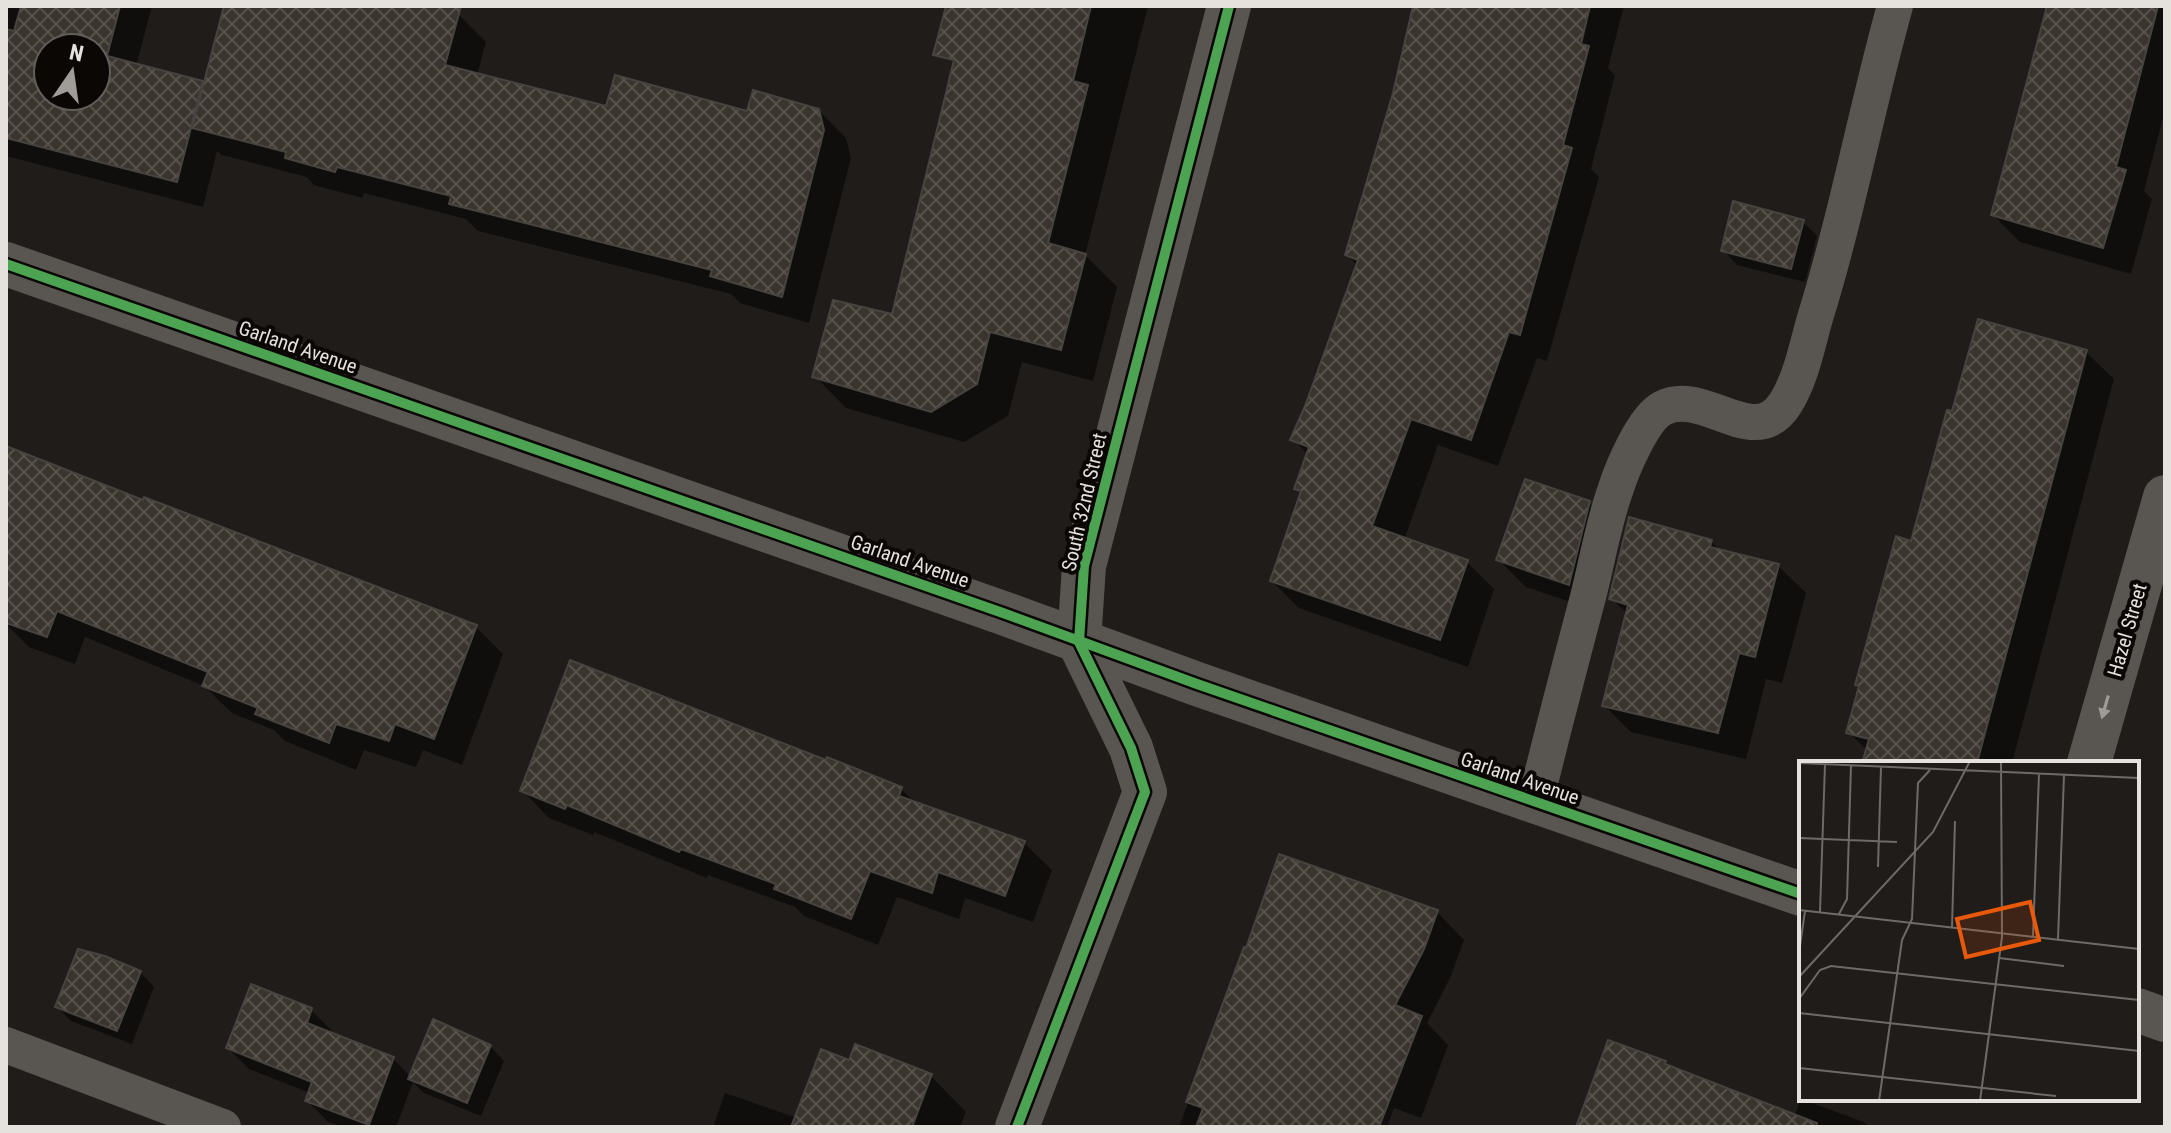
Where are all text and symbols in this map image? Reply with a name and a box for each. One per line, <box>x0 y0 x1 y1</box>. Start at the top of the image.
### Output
north arrow <box>32 32 112 112</box>
text: N <box>67 39 86 67</box>
street label: Garland Avenue <box>236 316 360 378</box>
street label: South 32nd Street <box>1056 431 1112 573</box>
street label: Garland Avenue <box>848 530 972 592</box>
street label: Hazel Street <box>2102 580 2152 679</box>
one-way arrow <box>2099 694 2111 719</box>
street label: Garland Avenue <box>1458 747 1582 809</box>
inset map <box>1799 761 2139 1101</box>

